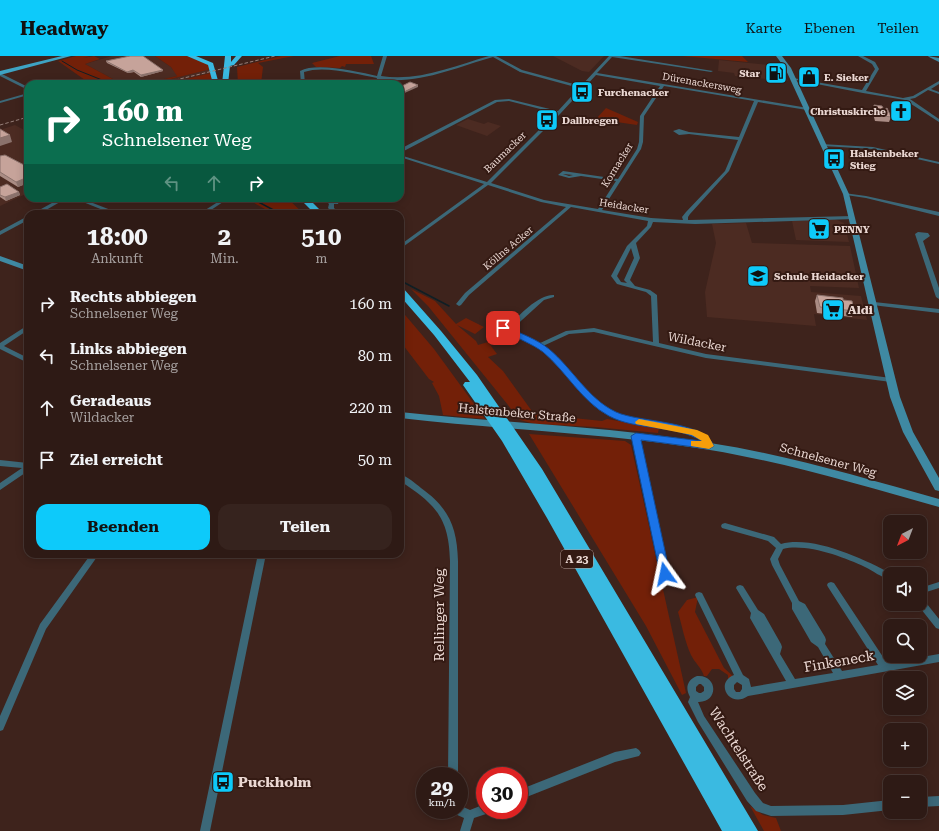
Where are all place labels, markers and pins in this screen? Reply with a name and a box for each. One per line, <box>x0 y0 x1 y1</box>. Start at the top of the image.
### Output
fuel station icon: Star <box>763 60 789 86</box>
shop icon: E. Sieker <box>796 64 822 90</box>
place label: Star <box>739 68 760 79</box>
place label: E. Sieker <box>824 72 869 83</box>
bus stop icon: Furchenacker <box>569 79 595 105</box>
place label: Furchenacker <box>598 87 669 98</box>
church icon: Christuskirche <box>888 98 914 124</box>
place label: Christuskirche <box>810 106 886 117</box>
bus stop icon: Dallbregen <box>534 107 560 133</box>
place label: Dallbregen <box>562 115 618 126</box>
bus stop icon: Halstenbeker Stieg <box>821 146 847 172</box>
place label: Halstenbeker Stieg <box>850 148 919 171</box>
supermarket icon: PENNY <box>806 216 832 242</box>
place label: PENNY <box>834 224 870 235</box>
school or university icon: Schule Heidacker <box>745 263 771 289</box>
place label: Schule Heidacker <box>774 271 864 282</box>
supermarket icon: Aldi <box>820 297 846 323</box>
place label: Aldi <box>848 303 873 317</box>
pin <box>486 311 520 345</box>
bus stop icon: Puckholm <box>210 769 236 795</box>
place label: Puckholm <box>238 774 312 790</box>

